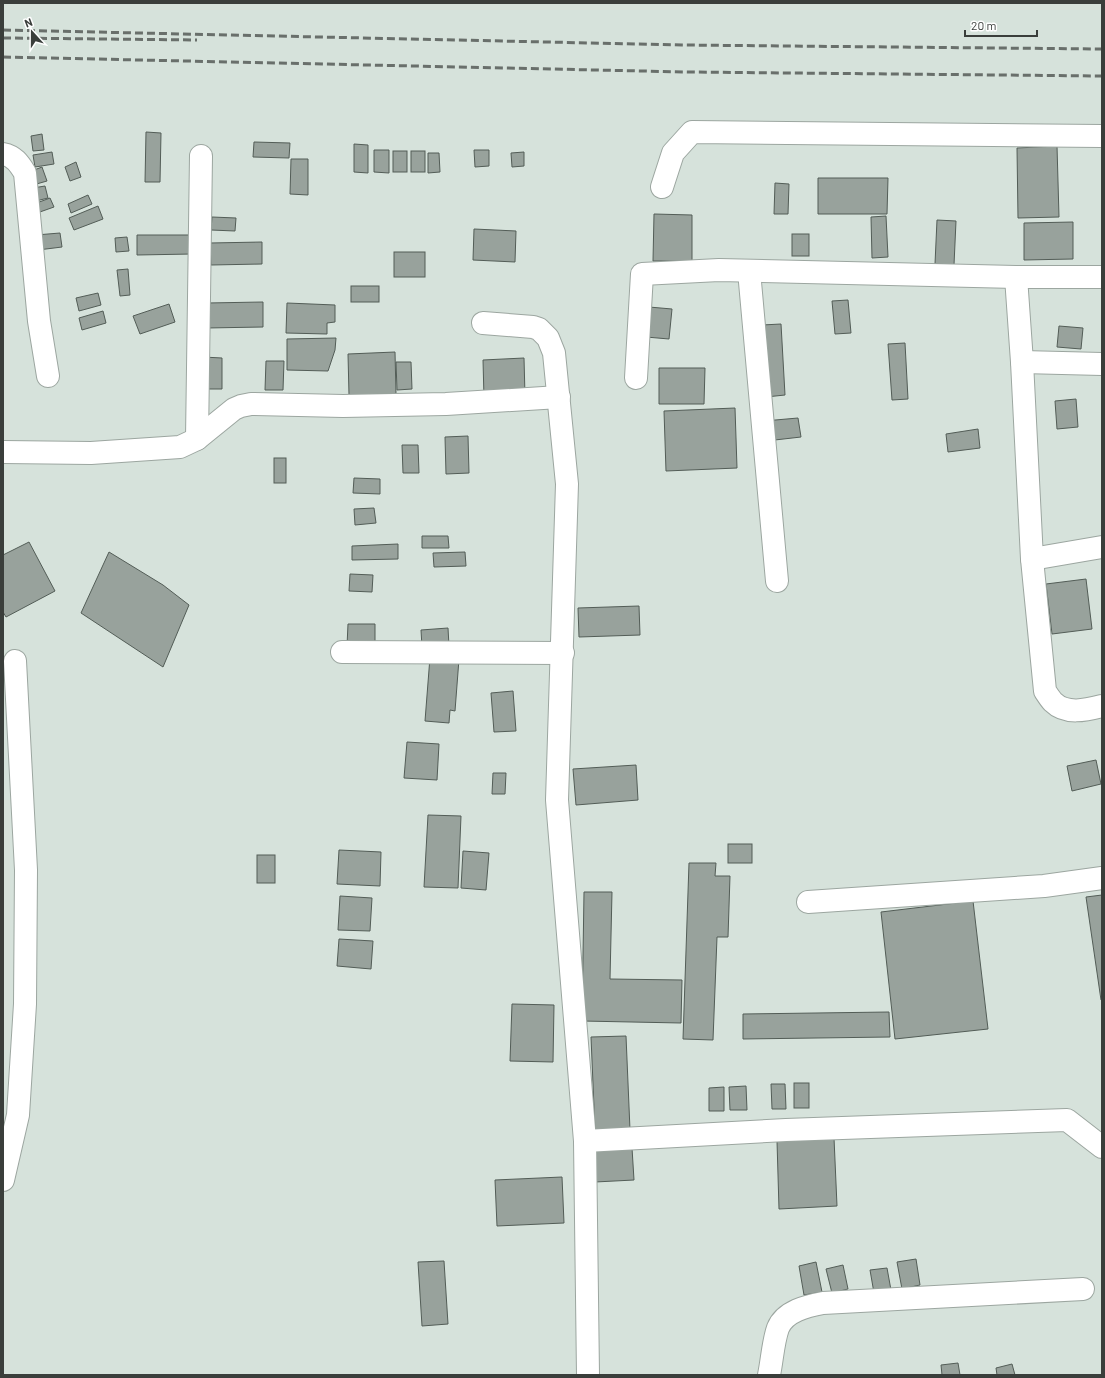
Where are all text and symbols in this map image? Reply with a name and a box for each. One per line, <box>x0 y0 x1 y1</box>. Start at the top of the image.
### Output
north arrow <box>12 12 52 52</box>
scale bar <box>965 12 1037 38</box>
text: N <box>22 15 34 30</box>
text: 20 m <box>971 18 997 32</box>

